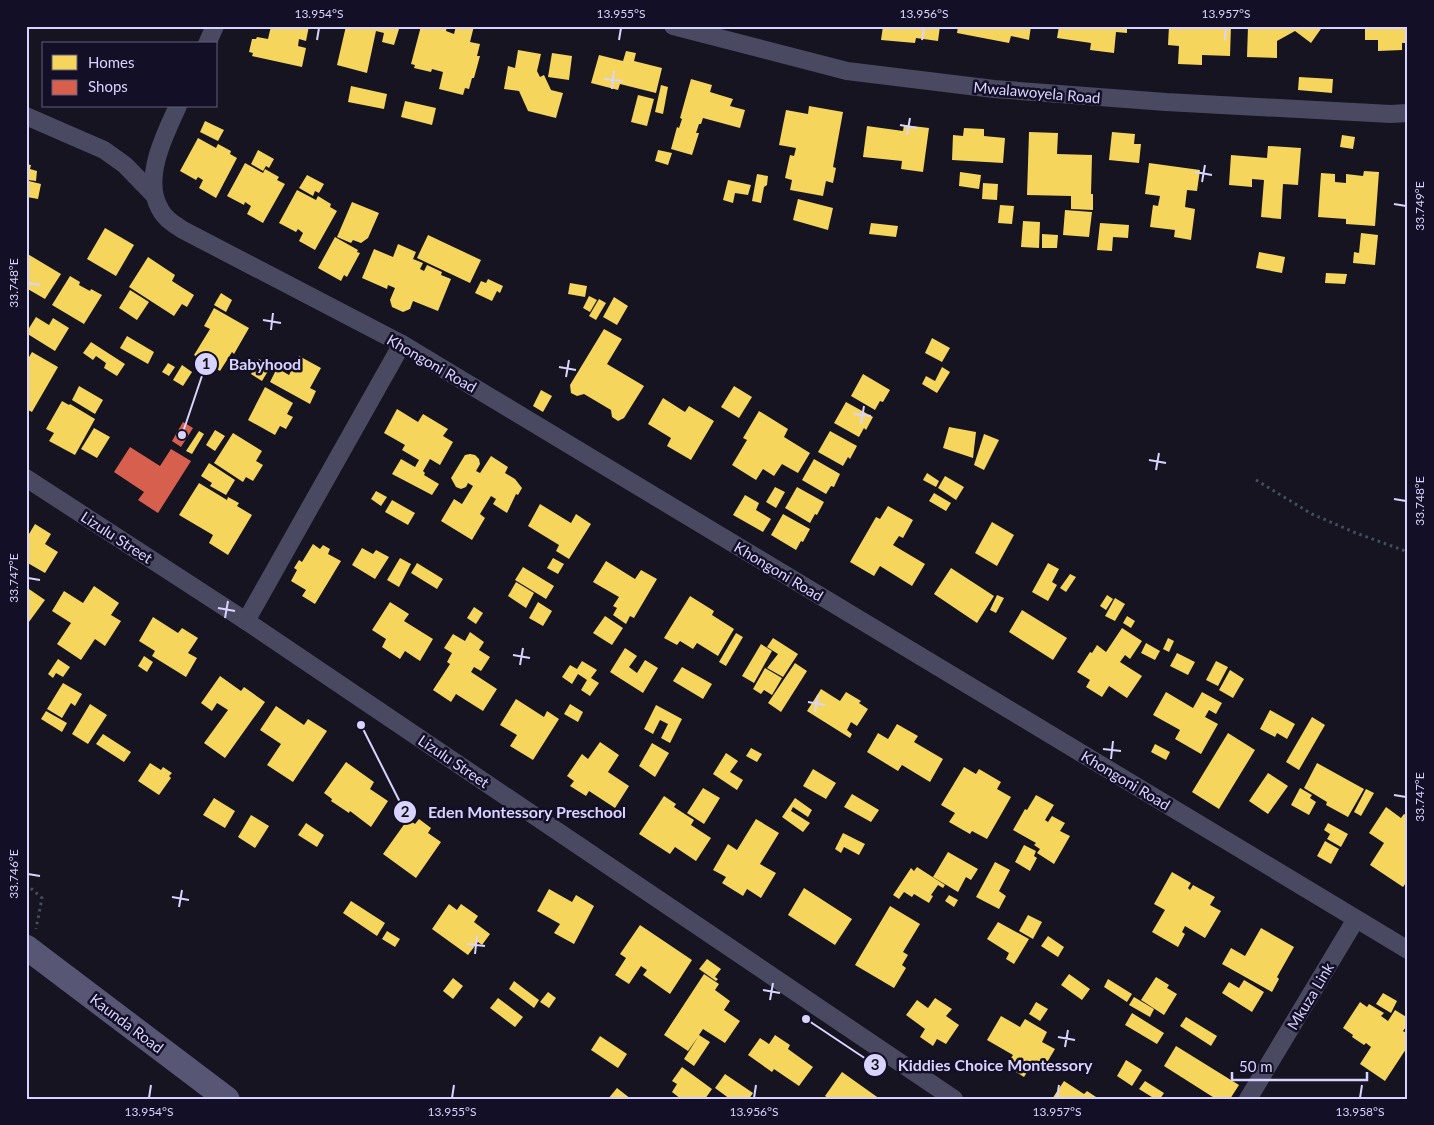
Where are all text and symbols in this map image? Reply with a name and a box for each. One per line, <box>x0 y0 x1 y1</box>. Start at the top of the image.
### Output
text: 13.954°S <box>294 6 344 21</box>
text: 13.955°S <box>596 6 646 21</box>
text: 13.956°S <box>899 6 949 21</box>
text: 13.957°S <box>1201 6 1251 21</box>
legend <box>42 42 218 108</box>
text: Homes <box>88 53 134 71</box>
text: Shops <box>88 77 128 95</box>
street label: Mwalawoyela Road <box>973 77 1101 107</box>
text: 33.749°E <box>1412 181 1427 231</box>
text: 33.748°E <box>6 258 21 308</box>
street label: Khongoni Road <box>384 330 480 396</box>
callout: Babyhood <box>194 349 311 380</box>
text: 1 <box>202 354 210 372</box>
text: Babyhood <box>229 354 301 373</box>
text: 33.748°E <box>1412 476 1427 526</box>
street label: Lizulu Street <box>78 507 157 567</box>
street label: Khongoni Road <box>731 537 827 605</box>
text: 33.747°E <box>6 553 21 603</box>
street label: Lizulu Street <box>415 731 493 792</box>
street label: Khongoni Road <box>1078 746 1174 814</box>
text: 33.747°E <box>1412 772 1427 822</box>
callout: Eden Montessory Preschool <box>392 797 636 828</box>
text: 2 <box>401 802 410 820</box>
text: Eden Montessory Preschool <box>428 802 626 821</box>
text: 33.746°E <box>6 849 21 899</box>
street label: Mkuza Link <box>1283 959 1337 1033</box>
street label: Kaunda Road <box>87 990 167 1056</box>
callout: Kiddies Choice Montessory <box>862 1050 1102 1081</box>
scale bar <box>1232 1050 1366 1082</box>
text: 3 <box>871 1055 879 1073</box>
text: Kiddies Choice Montessory <box>898 1055 1093 1074</box>
text: 50 m <box>1239 1057 1273 1075</box>
text: 13.954°S <box>124 1104 174 1119</box>
text: 13.955°S <box>427 1104 477 1119</box>
text: 13.956°S <box>729 1104 779 1119</box>
text: 13.957°S <box>1032 1104 1082 1119</box>
text: 13.958°S <box>1335 1104 1385 1119</box>

